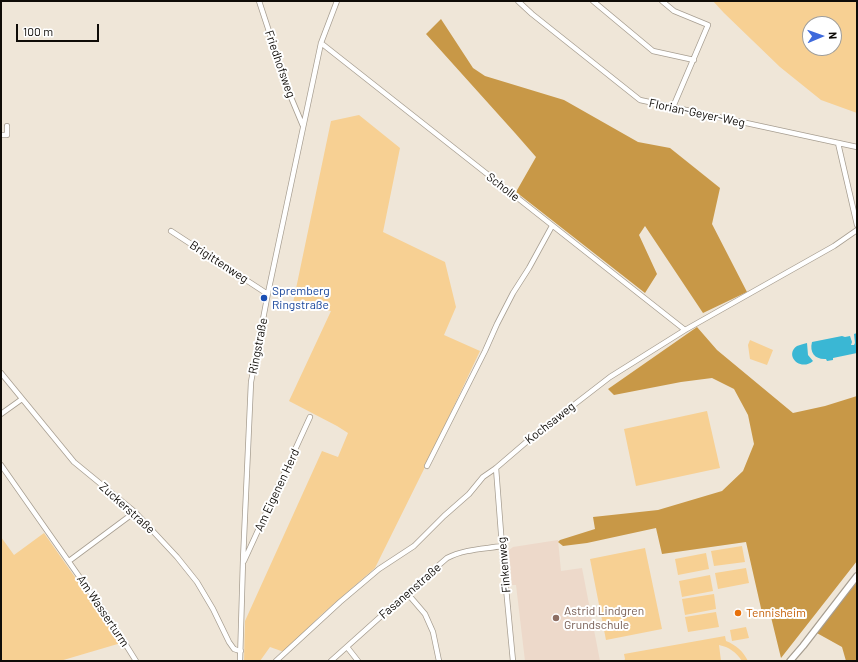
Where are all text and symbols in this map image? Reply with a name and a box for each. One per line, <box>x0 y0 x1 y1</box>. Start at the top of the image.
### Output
scale bar <box>18 16 101 42</box>
north arrow <box>802 16 842 56</box>
text: 100 m <box>23 24 53 38</box>
street label: Friedhofsweg <box>262 28 298 100</box>
text: N <box>827 32 840 39</box>
street label: Florian-Geyer-Weg <box>648 96 746 130</box>
street label: Scholle <box>484 170 522 204</box>
street label: Brigittenweg <box>187 238 251 286</box>
place label: Spremberg Ringstraße <box>272 284 330 312</box>
marker: Spremberg Ringstraße <box>259 293 269 303</box>
street label: Ringstraße <box>246 317 270 375</box>
street label: Kochsaweg <box>522 399 578 447</box>
street label: Am Eigenen Herd <box>252 446 302 534</box>
street label: Zuckerstraße <box>96 479 158 537</box>
street label: Finkenweg <box>494 536 514 594</box>
street label: Fasanenstraße <box>376 560 444 622</box>
street label: Am Wasserturm <box>74 573 132 649</box>
place label: Astrid Lindgren Grundschule <box>564 604 644 632</box>
place label: Tennisheim <box>746 606 806 620</box>
marker: Tennisheim <box>733 608 743 618</box>
marker: Astrid Lindgren Grundschule <box>551 613 561 623</box>

